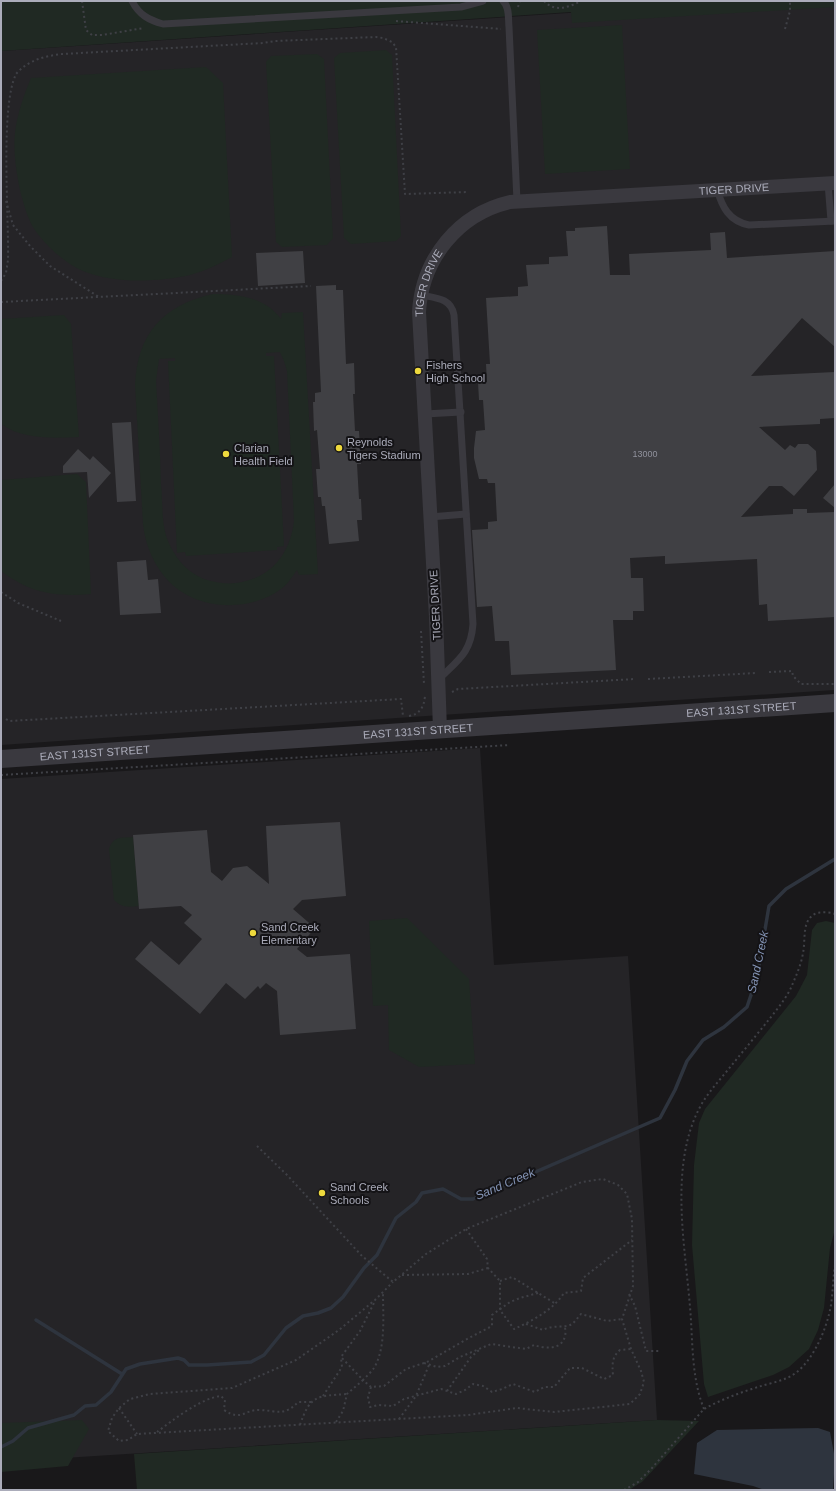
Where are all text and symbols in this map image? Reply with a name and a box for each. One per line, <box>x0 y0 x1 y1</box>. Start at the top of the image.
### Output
street label: TIGER DRIVE <box>699 181 769 197</box>
street label: TIGER DRIVE <box>413 247 445 317</box>
place label: Fishers High School <box>426 359 485 384</box>
marker: Fishers High School <box>413 366 423 376</box>
place label: Reynolds Tigers Stadium <box>347 436 421 461</box>
place label: Clarian Health Field <box>234 442 293 467</box>
marker: Reynolds Tigers Stadium <box>334 443 344 453</box>
marker: Clarian Health Field <box>221 449 231 459</box>
house number: 13000 <box>632 449 658 459</box>
street label: TIGER DRIVE <box>427 570 443 640</box>
street label: EAST 131ST STREET <box>686 700 797 719</box>
street label: EAST 131ST STREET <box>363 721 474 741</box>
street label: EAST 131ST STREET <box>39 743 151 762</box>
place label: Sand Creek Elementary <box>261 921 320 946</box>
marker: Sand Creek Elementary <box>248 928 258 938</box>
water label: Sand Creek <box>745 929 772 994</box>
water label: Sand Creek <box>473 1165 538 1203</box>
place label: Sand Creek Schools <box>330 1181 389 1206</box>
marker: Sand Creek Schools <box>317 1188 327 1198</box>

